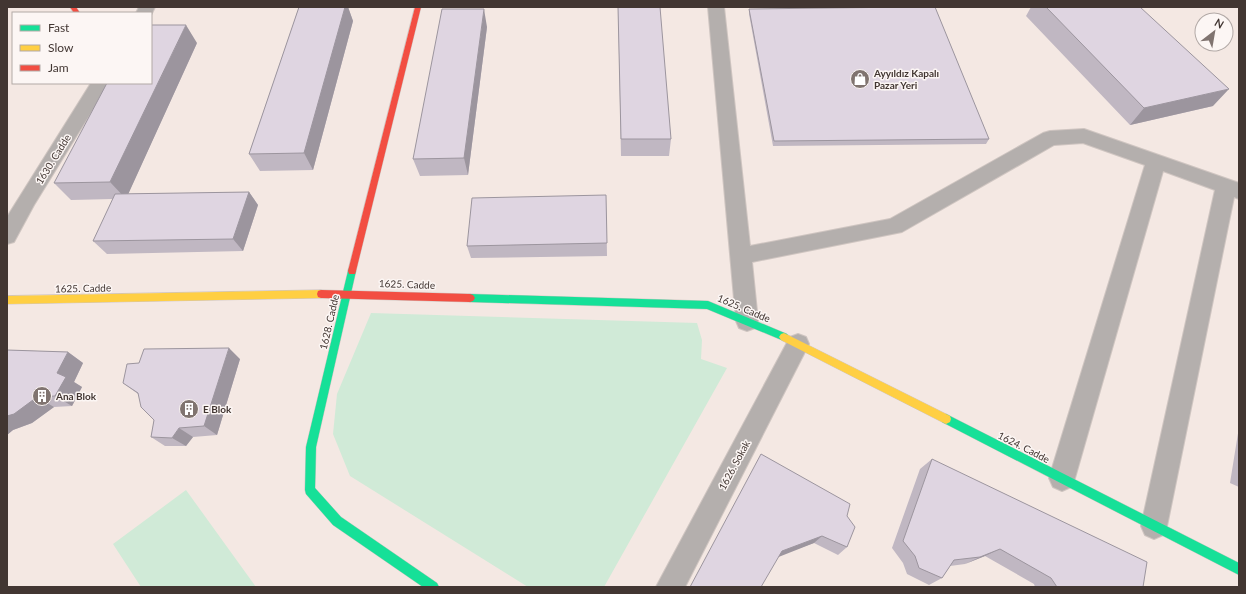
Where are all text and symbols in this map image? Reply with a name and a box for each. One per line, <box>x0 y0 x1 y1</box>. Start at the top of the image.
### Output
legend <box>12 12 152 84</box>
north arrow <box>1194 12 1234 52</box>
text: N <box>1212 15 1226 31</box>
text: Fast <box>48 20 70 35</box>
text: Slow <box>48 40 74 55</box>
text: Jam <box>48 60 69 75</box>
place label: Ayyıldız Kapalı Pazar Yeri <box>873 67 939 91</box>
shop icon: Ayyıldız Kapalı Pazar Yeri <box>849 68 871 90</box>
street label: 1630. Cadde <box>33 132 73 186</box>
street label: 1625. Cadde <box>379 277 435 291</box>
street label: 1625. Cadde <box>55 282 111 294</box>
street label: 1625. Cadde <box>716 291 772 325</box>
street label: 1628. Cadde <box>317 293 341 351</box>
building icon: Ana Blok <box>31 385 53 407</box>
place label: Ana Blok <box>55 390 97 402</box>
building icon: E Blok <box>178 398 200 420</box>
place label: E Blok <box>203 403 232 415</box>
street label: 1624. Cadde <box>996 429 1052 465</box>
street label: 1626. Sokak <box>716 437 752 492</box>

